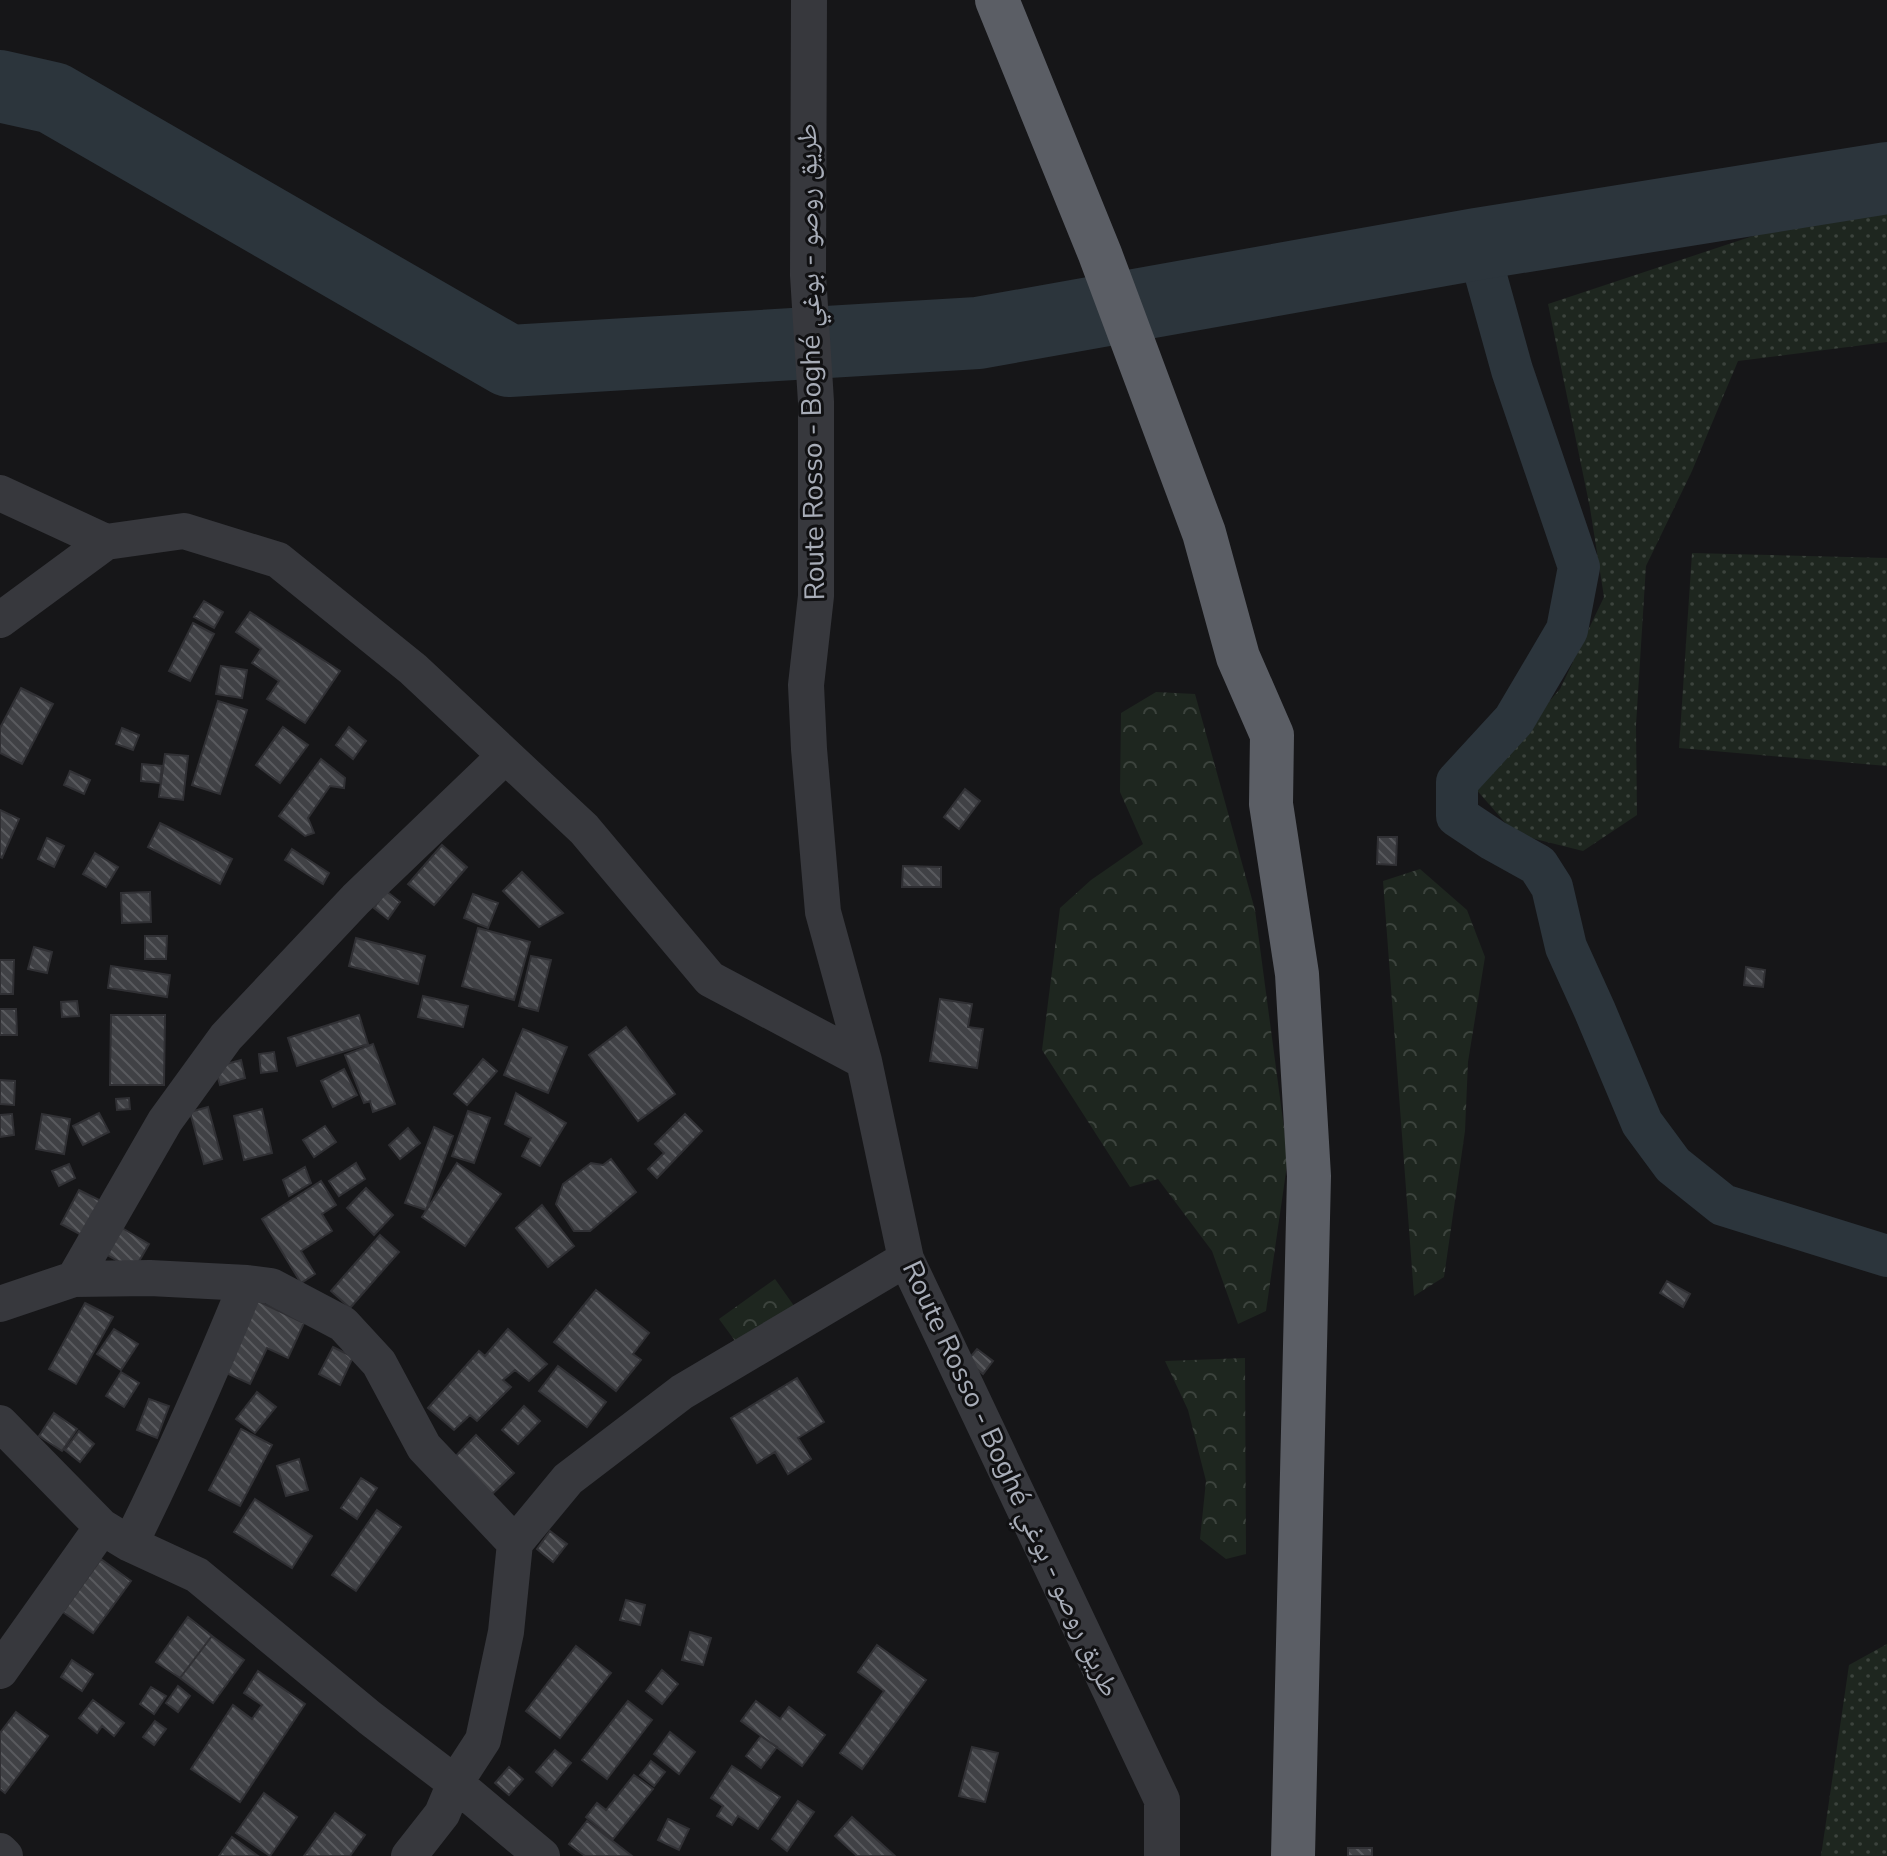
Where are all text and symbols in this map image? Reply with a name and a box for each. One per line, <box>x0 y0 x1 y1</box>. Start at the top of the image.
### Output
street label: Route Rosso - Boghé طريق روصو - بوغي <box>788 123 837 601</box>
street label: Route Rosso - Boghé طريق روصو - بوغي <box>890 1255 1129 1705</box>

